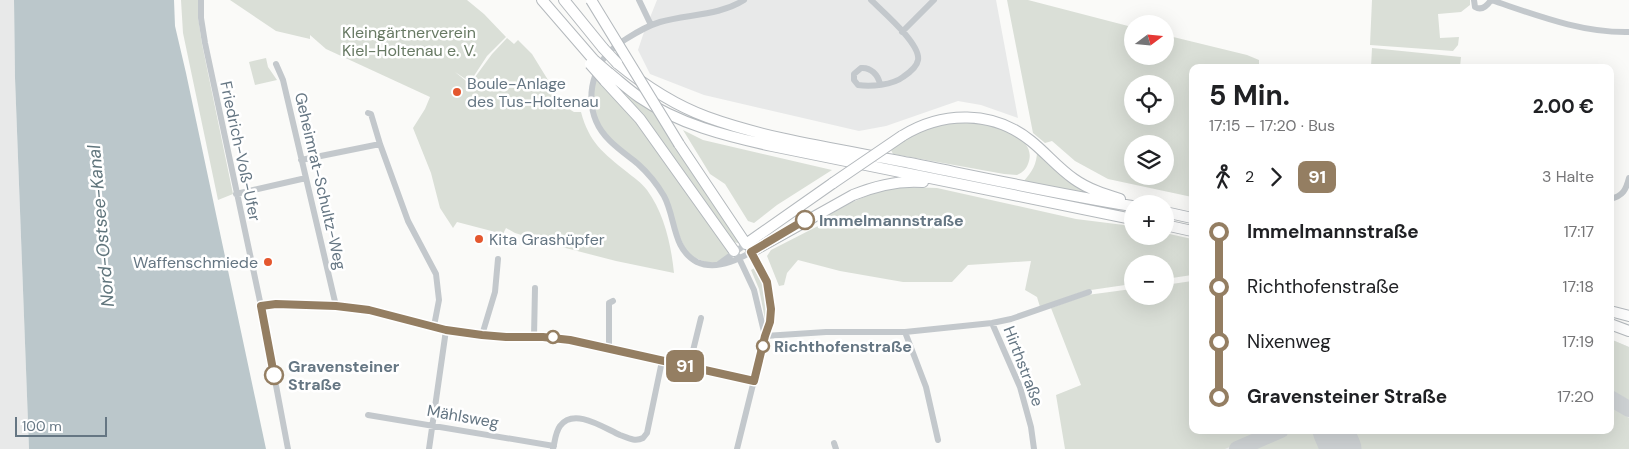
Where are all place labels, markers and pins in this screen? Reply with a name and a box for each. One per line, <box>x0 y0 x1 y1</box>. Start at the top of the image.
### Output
place label: Boule-Anlage des Tus-Holtenau <box>467 73 599 112</box>
marker: Boule-Anlage des Tus-Holtenau <box>451 86 463 98</box>
marker: Immelmannstraße <box>795 210 815 230</box>
place label: Immelmannstraße <box>819 210 964 231</box>
place label: Kita Grashüpfer <box>489 229 605 250</box>
marker: Kita Grashüpfer <box>473 233 485 245</box>
place label: Waffenschmiede <box>133 252 258 273</box>
marker: Waffenschmiede <box>262 256 274 268</box>
unlabelled marker <box>546 330 560 344</box>
place label: Richthofenstraße <box>774 336 912 357</box>
marker: Richthofenstraße <box>756 339 770 353</box>
place label: Gravensteiner Straße <box>288 356 400 395</box>
marker: Gravensteiner Straße <box>264 365 284 385</box>

